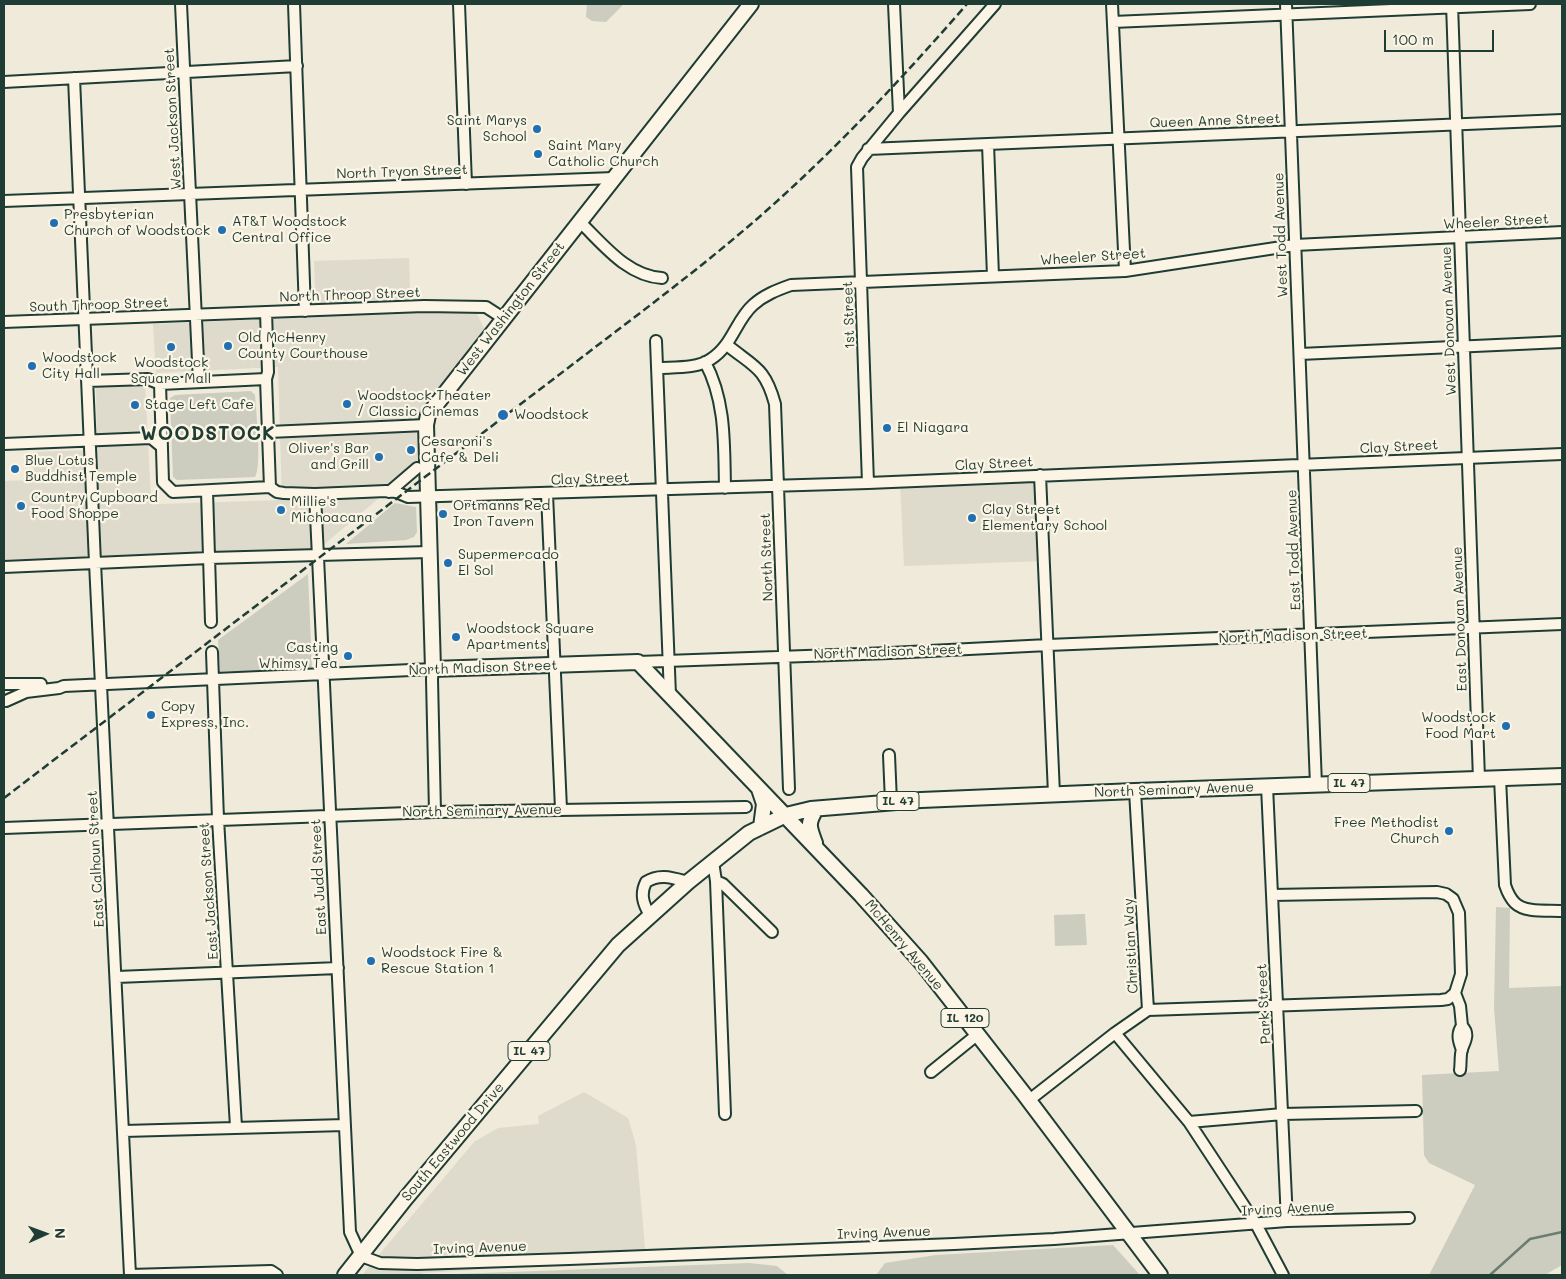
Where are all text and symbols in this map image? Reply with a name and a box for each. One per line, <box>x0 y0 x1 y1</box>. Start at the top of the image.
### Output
scale bar <box>1386 20 1496 52</box>
text: 100 m <box>1392 29 1434 49</box>
street label: West Jackson Street <box>161 47 185 191</box>
street label: Queen Anne Street <box>1149 110 1281 132</box>
place label: Saint Marys School <box>447 113 527 146</box>
marker: Saint Marys School <box>531 123 543 135</box>
place label: Saint Mary Catholic Church <box>548 138 658 170</box>
marker: Saint Mary Catholic Church <box>532 148 544 160</box>
street label: North Tryon Street <box>336 161 468 183</box>
street label: West Todd Avenue <box>1270 172 1292 298</box>
place label: Presbyterian Church of Woodstock <box>64 207 210 240</box>
street label: Wheeler Street <box>1443 211 1549 233</box>
place label: AT&T Woodstock Central Office <box>232 214 347 246</box>
marker: Presbyterian Church of Woodstock <box>48 217 60 229</box>
marker: AT&T Woodstock Central Office <box>216 224 228 236</box>
street label: West Washington Street <box>453 239 569 379</box>
street label: Wheeler Street <box>1040 245 1146 269</box>
street label: West Donovan Avenue <box>1438 246 1460 396</box>
street label: 1st Street <box>839 281 859 349</box>
street label: North Throop Street <box>279 284 421 306</box>
street label: South Throop Street <box>29 294 169 316</box>
place label: Old McHenry County Courthouse <box>238 330 368 362</box>
marker: Old McHenry County Courthouse <box>222 340 234 352</box>
marker: Woodstock Square Mall <box>165 341 177 353</box>
place label: Woodstock City Hall <box>42 350 117 382</box>
place label: Woodstock Square Mall <box>131 355 211 388</box>
marker: Woodstock City Hall <box>26 360 38 372</box>
place label: Woodstock Theater / Classic Cinemas <box>357 388 491 421</box>
place label: Stage Left Cafe <box>145 397 254 413</box>
marker: Woodstock Theater / Classic Cinemas <box>341 398 353 410</box>
marker: Stage Left Cafe <box>129 399 141 411</box>
place label: Woodstock <box>514 407 589 423</box>
marker: Woodstock <box>496 408 510 422</box>
place label: El Niagara <box>897 420 969 436</box>
marker: El Niagara <box>881 422 893 434</box>
district label: WOODSTOCK <box>139 423 277 445</box>
place label: Cesaroni's Cafe & Deli <box>421 434 499 467</box>
street label: Clay Street <box>1359 437 1439 457</box>
place label: Oliver's Bar and Grill <box>288 441 369 474</box>
marker: Cesaroni's Cafe & Deli <box>405 444 417 456</box>
marker: Oliver's Bar and Grill <box>373 451 385 463</box>
place label: Blue Lotus Buddhist Temple <box>25 453 137 486</box>
street label: Clay Street <box>954 454 1034 474</box>
marker: Blue Lotus Buddhist Temple <box>9 463 21 475</box>
street label: Clay Street <box>550 469 630 489</box>
street label: East Todd Avenue <box>1283 489 1305 611</box>
place label: Country Cupboard Food Shoppe <box>31 490 158 522</box>
place label: Millie's Michoacana <box>291 494 373 526</box>
place label: Ortmanns Red Iron Tavern <box>453 498 550 530</box>
marker: Country Cupboard Food Shoppe <box>15 500 27 512</box>
place label: Clay Street Elementary School <box>982 502 1108 534</box>
marker: Millie's Michoacana <box>275 504 287 516</box>
marker: Ortmanns Red Iron Tavern <box>437 508 449 520</box>
street label: North Street <box>757 512 777 602</box>
marker: Clay Street Elementary School <box>966 512 978 524</box>
street label: East Donovan Avenue <box>1449 546 1471 692</box>
place label: Supermercado El Sol <box>458 547 559 580</box>
marker: Supermercado El Sol <box>442 557 454 569</box>
place label: Woodstock Square Apartments <box>466 621 594 654</box>
street label: North Madison Street <box>1218 625 1368 647</box>
marker: Woodstock Square Apartments <box>450 631 462 643</box>
place label: Casting Whimsy Tea <box>259 640 338 672</box>
street label: North Madison Street <box>813 641 963 663</box>
marker: Casting Whimsy Tea <box>342 650 354 662</box>
street label: North Madison Street <box>408 657 558 679</box>
place label: Copy Express, Inc. <box>161 699 249 732</box>
marker: Copy Express, Inc. <box>145 709 157 721</box>
place label: Woodstock Food Mart <box>1421 710 1496 742</box>
marker: Woodstock Food Mart <box>1500 720 1512 732</box>
road number: IL 47 <box>1328 774 1370 792</box>
street label: North Seminary Avenue <box>1094 779 1254 801</box>
street label: East Calhoun Street <box>84 790 108 928</box>
road number: IL 47 <box>877 791 919 810</box>
street label: North Seminary Avenue <box>402 801 562 821</box>
place label: Free Methodist Church <box>1334 815 1439 848</box>
street label: East Judd Street <box>308 818 330 936</box>
street label: East Jackson Street <box>196 821 222 961</box>
marker: Free Methodist Church <box>1443 825 1455 837</box>
street label: McHenry Avenue <box>861 896 947 994</box>
street label: Christian Way <box>1120 898 1142 994</box>
place label: Woodstock Fire & Rescue Station 1 <box>381 945 503 978</box>
marker: Woodstock Fire & Rescue Station 1 <box>365 955 377 967</box>
street label: Park Street <box>1253 963 1275 1045</box>
road number: IL 120 <box>941 1008 989 1028</box>
road number: IL 47 <box>508 1042 550 1060</box>
street label: South Eastwood Drive <box>398 1079 508 1205</box>
street label: Irving Avenue <box>1241 1198 1335 1220</box>
north arrow <box>20 1209 70 1259</box>
street label: Irving Avenue <box>837 1223 931 1243</box>
text: N <box>51 1228 70 1239</box>
street label: Irving Avenue <box>433 1238 527 1258</box>

